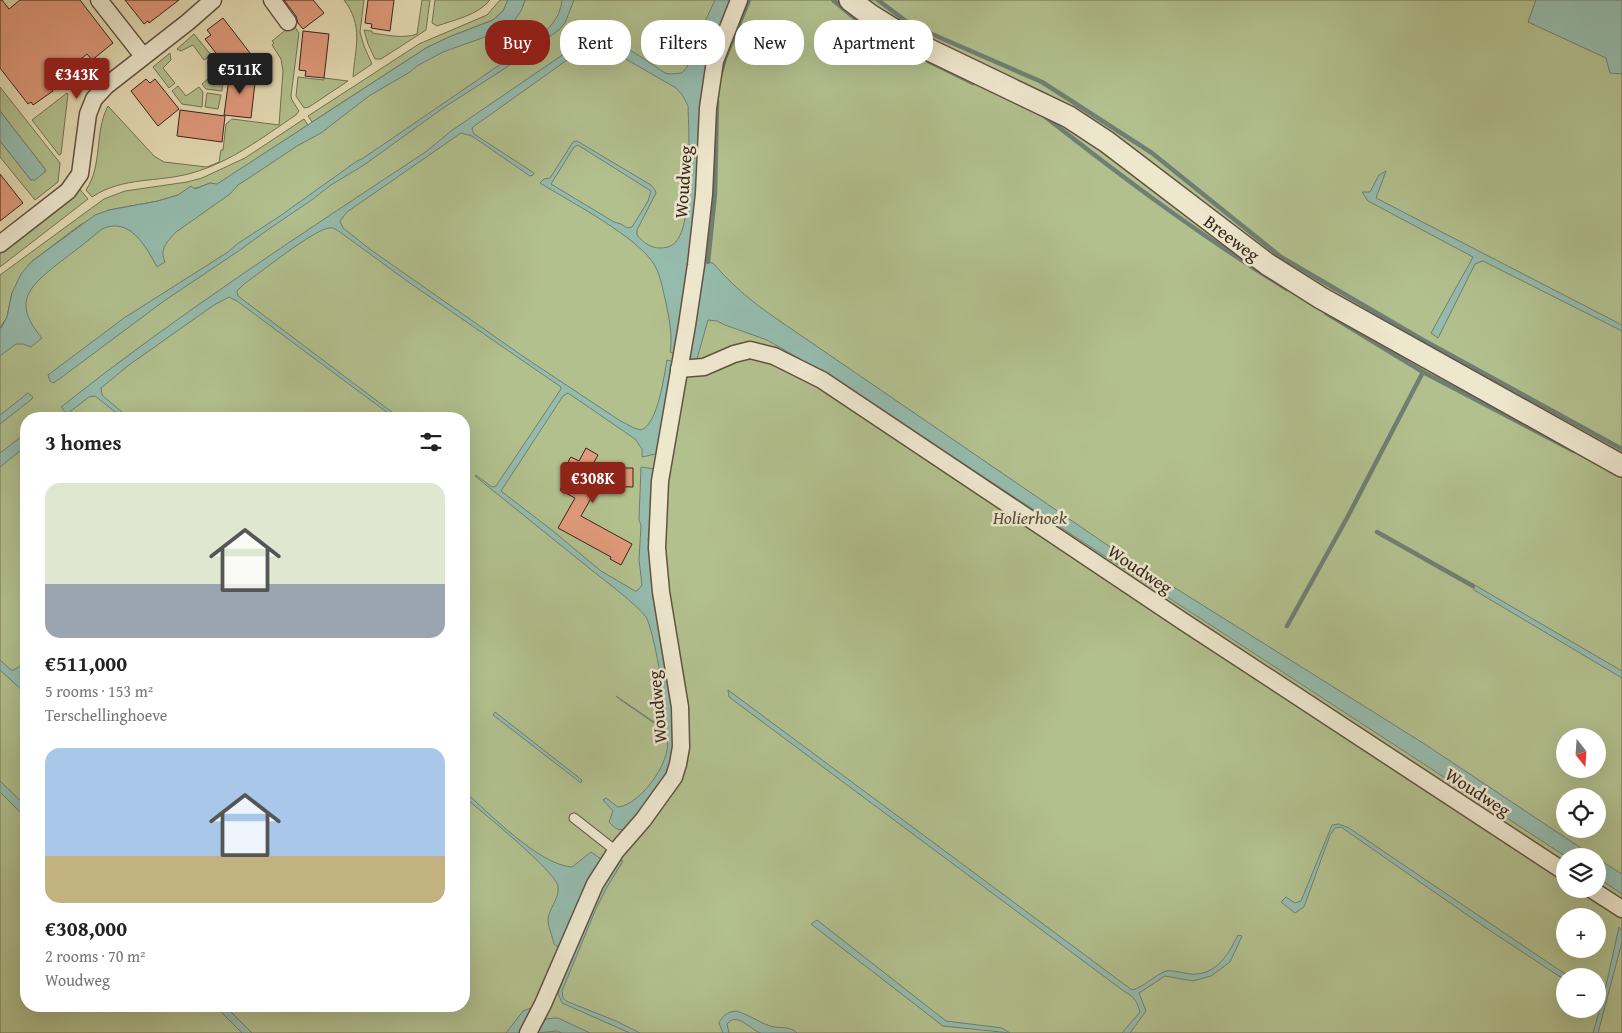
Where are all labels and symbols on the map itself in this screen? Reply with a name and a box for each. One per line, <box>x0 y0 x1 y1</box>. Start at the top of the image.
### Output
pin: €511K <box>205 52 275 95</box>
pin: €343K <box>42 58 112 100</box>
street label: Woudweg <box>667 145 699 219</box>
street label: Breeweg <box>1198 208 1266 268</box>
pin: €308K <box>558 462 628 504</box>
park label: Holierhoek <box>992 504 1068 531</box>
street label: Woudweg <box>1102 537 1178 601</box>
street label: Woudweg <box>640 669 674 745</box>
north arrow <box>1556 728 1606 778</box>
street label: Woudweg <box>1440 761 1516 823</box>

